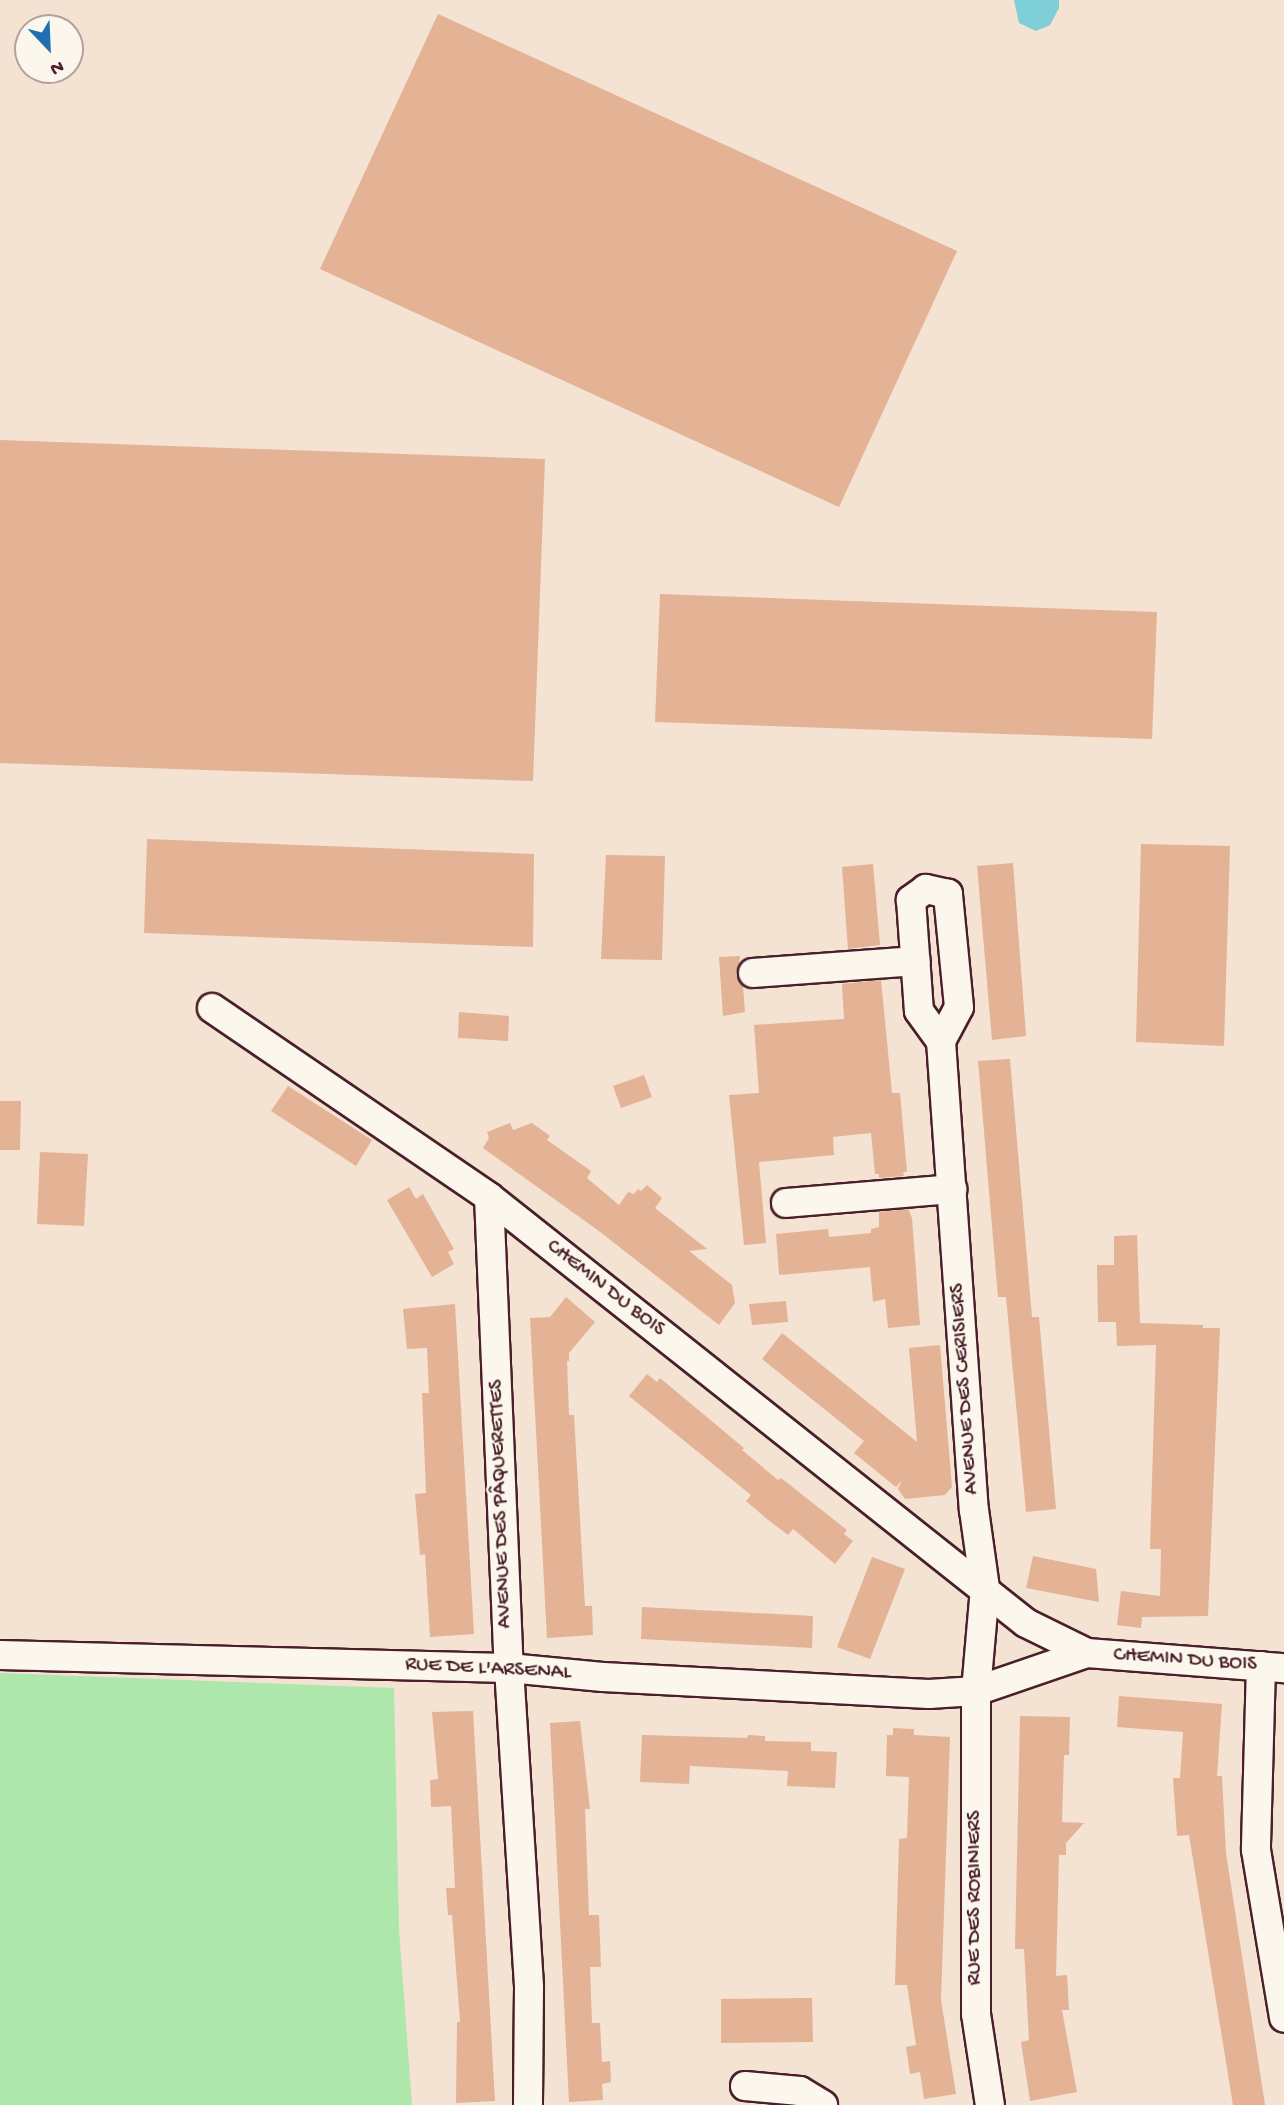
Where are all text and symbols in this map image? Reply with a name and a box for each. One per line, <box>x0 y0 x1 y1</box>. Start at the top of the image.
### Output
north arrow <box>14 14 84 84</box>
text: N <box>46 54 67 80</box>
street label: CHEMIN DU BOIS <box>541 1235 669 1343</box>
street label: AVENUE DES CERISIERS <box>946 1283 986 1495</box>
street label: AVENUE DES PÂQUERETTES <box>485 1379 519 1629</box>
street label: CHEMIN DU BOIS <box>1112 1643 1258 1679</box>
street label: RUE DE L'ARSENAL <box>404 1653 572 1687</box>
street label: RUE DES ROBINIERS <box>963 1811 989 1985</box>

